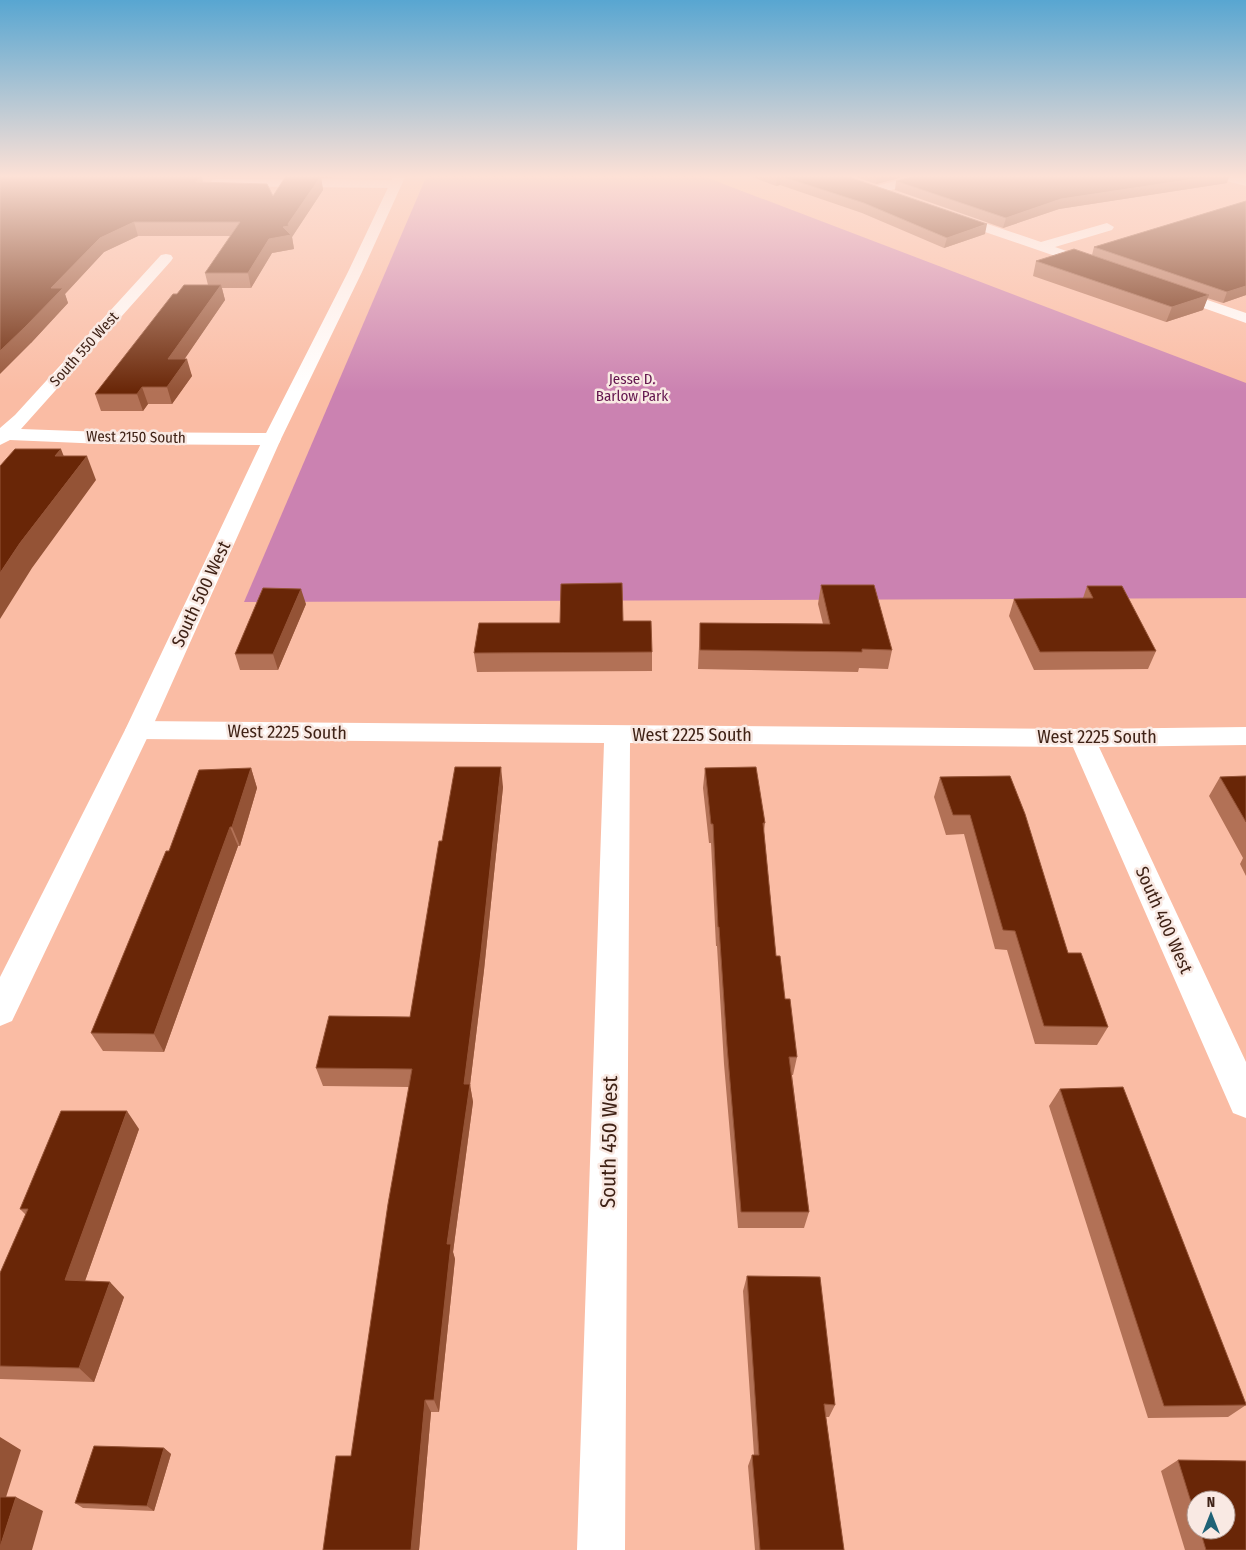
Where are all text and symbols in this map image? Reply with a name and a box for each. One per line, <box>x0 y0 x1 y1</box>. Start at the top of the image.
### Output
street label: South 550 West <box>46 308 122 390</box>
park label: Jesse D. Barlow Park <box>596 370 668 405</box>
street label: West 2150 South <box>86 427 186 447</box>
street label: South 500 West <box>167 537 235 651</box>
street label: West 2225 South <box>227 720 347 744</box>
street label: West 2225 South <box>632 724 752 746</box>
street label: West 2225 South <box>1037 726 1157 748</box>
street label: South 400 West <box>1131 863 1197 977</box>
street label: South 450 West <box>595 1075 623 1208</box>
north arrow <box>1186 1490 1236 1540</box>
text: N <box>1207 1494 1215 1511</box>

